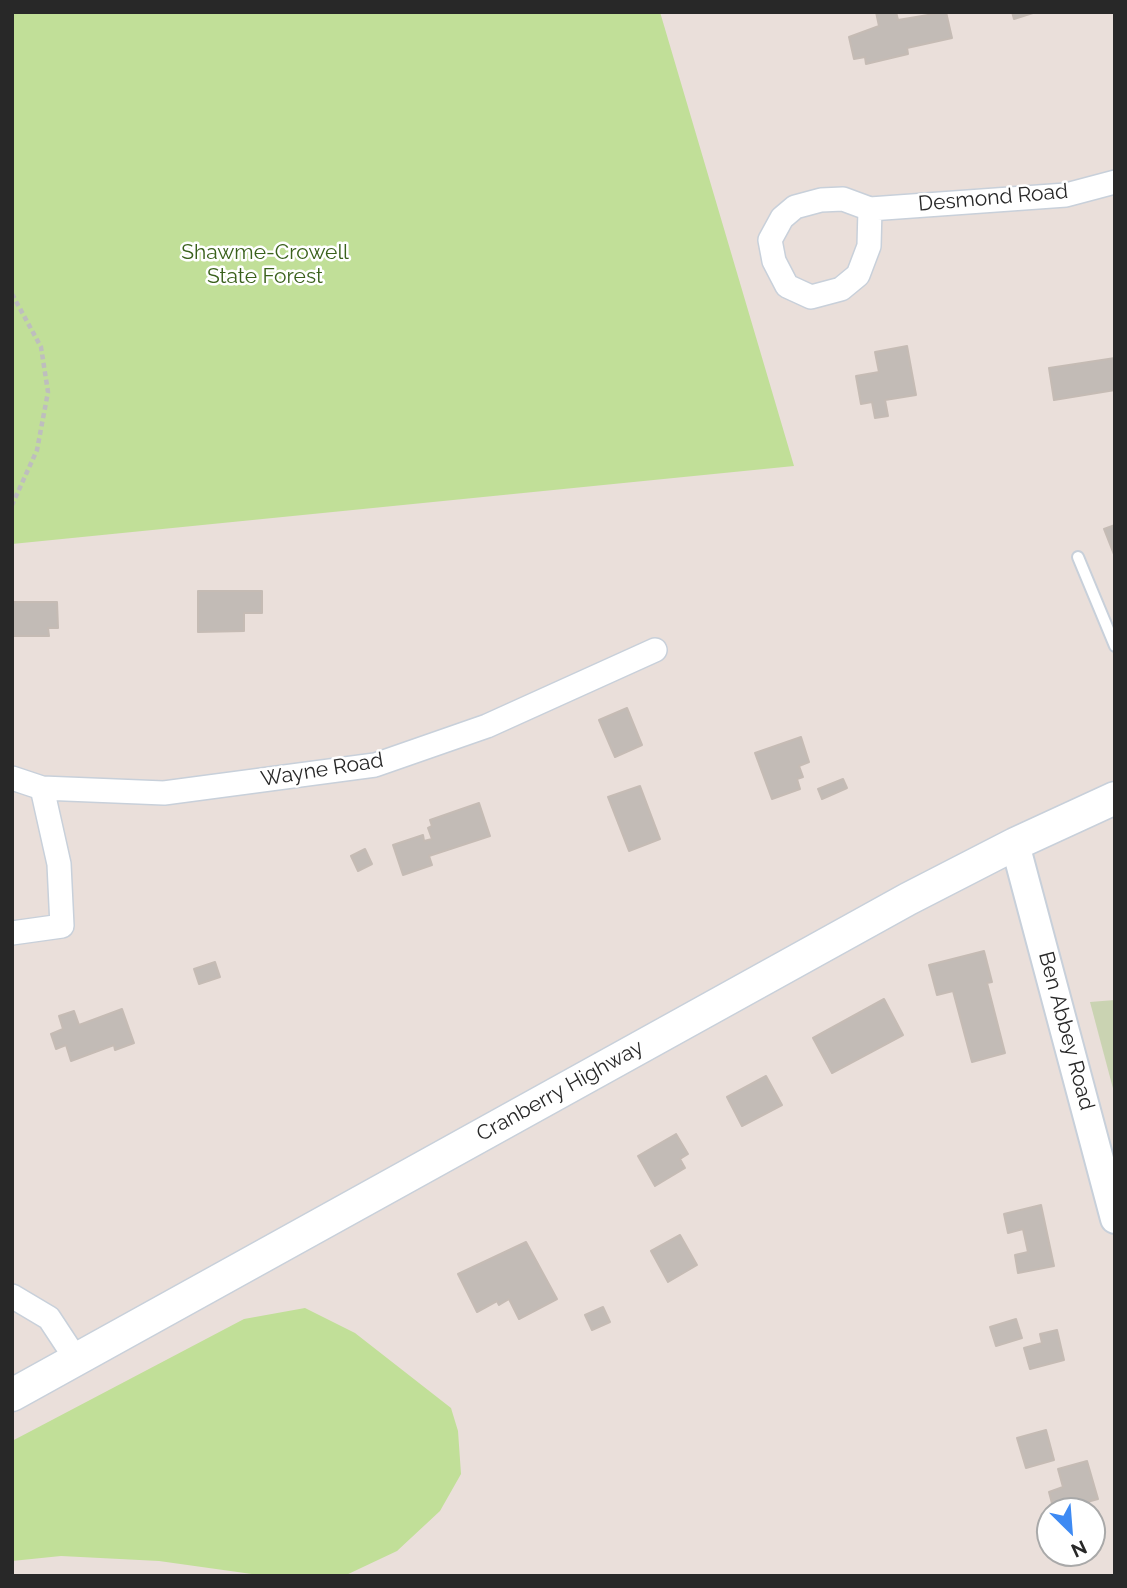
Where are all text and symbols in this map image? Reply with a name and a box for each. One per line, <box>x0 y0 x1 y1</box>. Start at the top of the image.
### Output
street label: Desmond Road <box>917 179 1069 217</box>
park label: Shawme-Crowell State Forest <box>181 240 349 290</box>
street label: Wayne Road <box>259 748 385 792</box>
street label: Ben Abbey Road <box>1033 949 1099 1113</box>
street label: Cranberry Highway <box>472 1035 648 1147</box>
north arrow <box>1036 1497 1106 1567</box>
text: N <box>1068 1536 1090 1562</box>

